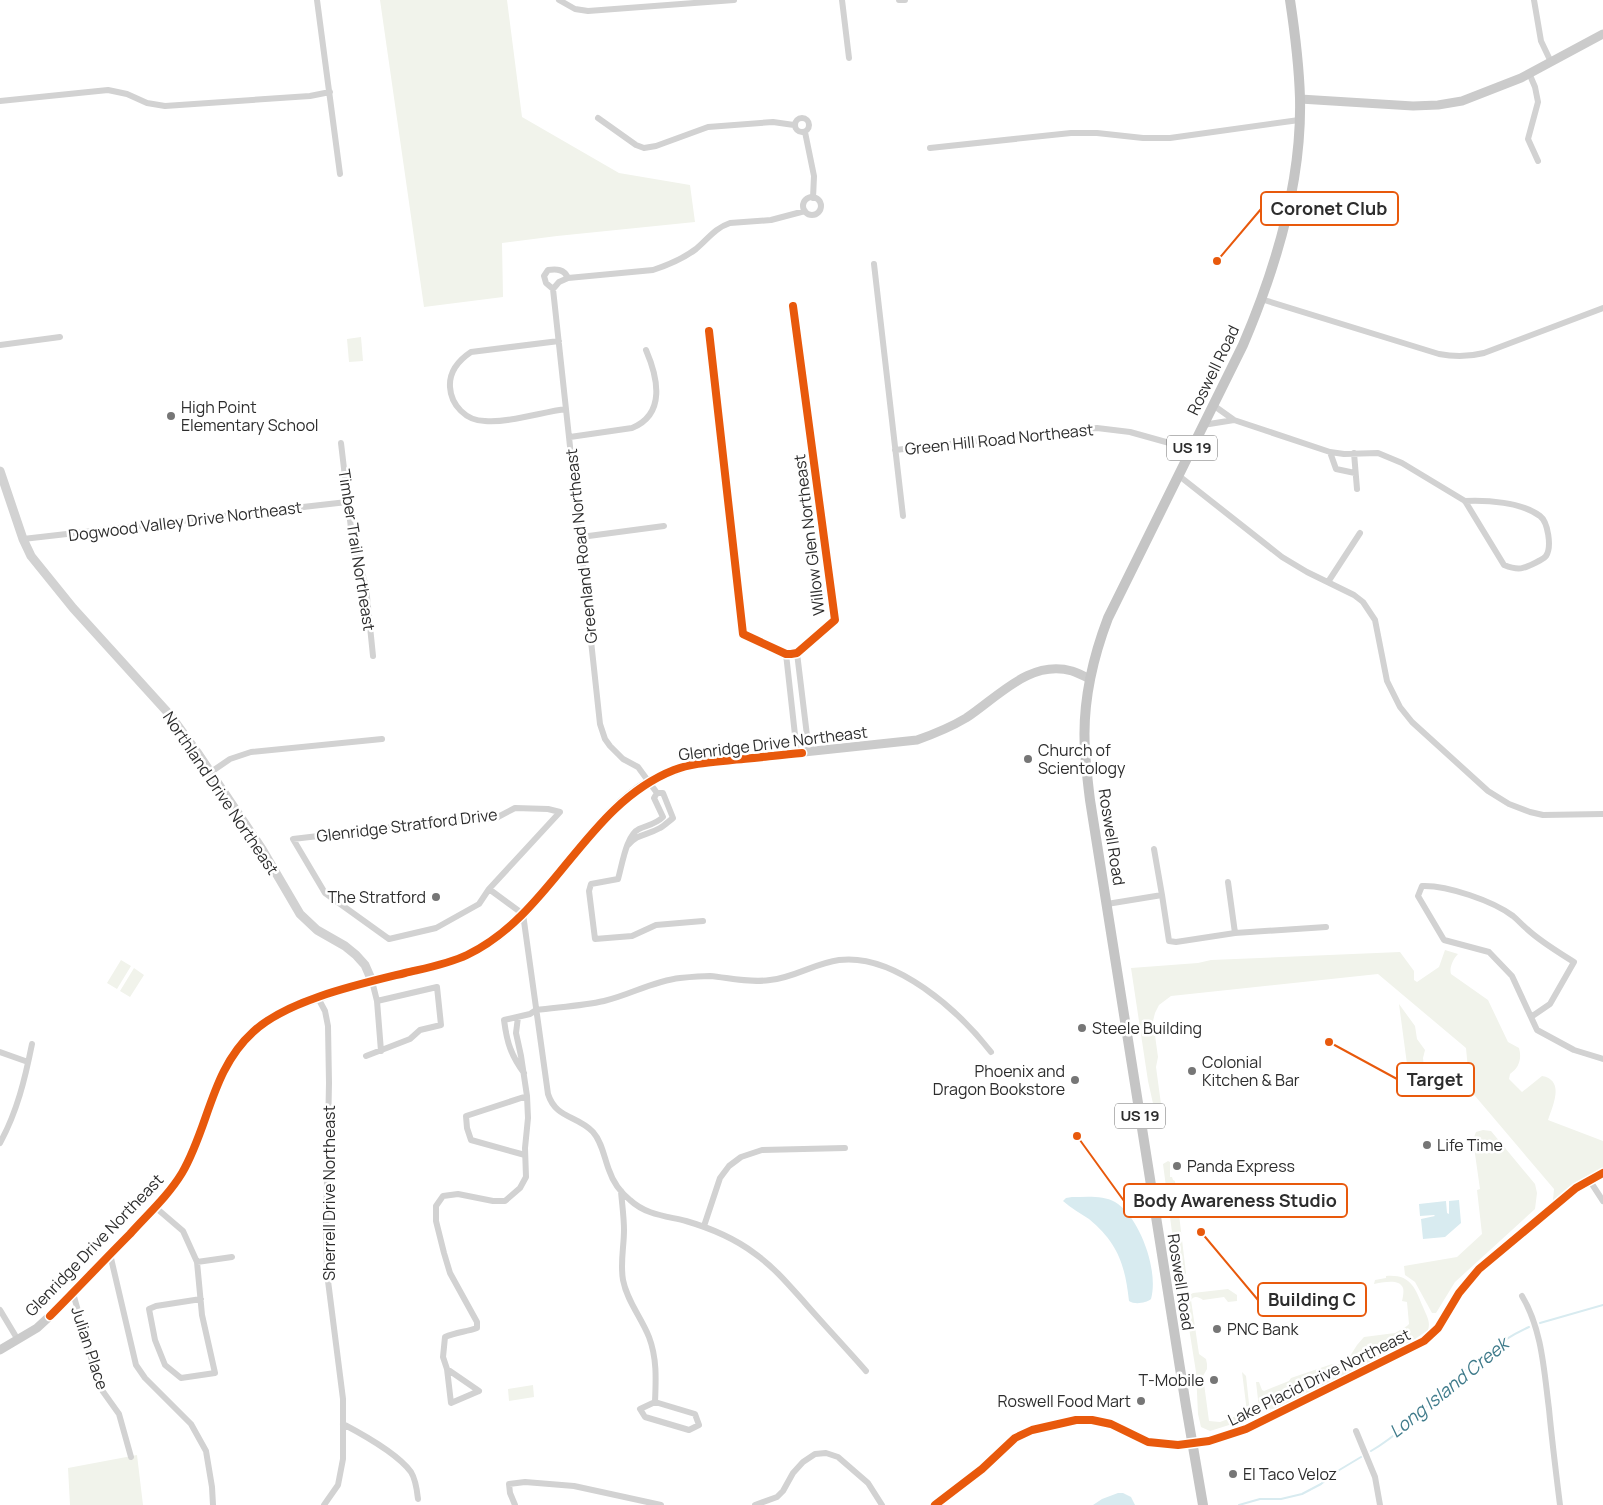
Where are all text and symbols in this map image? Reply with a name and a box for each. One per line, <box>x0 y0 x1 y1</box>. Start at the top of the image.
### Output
callout: Coronet Club <box>1261 192 1398 225</box>
text: Coronet Club <box>1271 196 1387 220</box>
street label: Roswell Road <box>1182 321 1244 419</box>
place label: High Point Elementary School <box>181 396 319 436</box>
marker: High Point Elementary School <box>165 410 177 422</box>
street label: Green Hill Road Northeast <box>904 418 1094 460</box>
road number: US 19 <box>1167 436 1217 460</box>
street label: Greenland Road Northeast <box>560 448 602 644</box>
street label: Willow Glen Northeast <box>788 453 830 617</box>
street label: Timber Trail Northeast <box>333 468 381 632</box>
street label: Dogwood Valley Drive Northeast <box>67 496 303 546</box>
street label: Northland Drive Northeast <box>158 707 284 879</box>
street label: Glenridge Drive Northeast <box>677 720 869 766</box>
place label: Church of Scientology <box>1038 739 1126 779</box>
marker: Church of Scientology <box>1022 753 1034 765</box>
street label: Roswell Road <box>1094 787 1130 887</box>
street label: Glenridge Stratford Drive <box>315 803 499 847</box>
place label: The Stratford <box>327 886 426 908</box>
marker: The Stratford <box>430 891 442 903</box>
place label: Steele Building <box>1092 1017 1202 1039</box>
marker: Steele Building <box>1076 1022 1088 1034</box>
place label: Colonial Kitchen & Bar <box>1202 1051 1300 1091</box>
place label: Phoenix and Dragon Bookstore <box>933 1060 1065 1100</box>
callout: Target <box>1397 1063 1474 1096</box>
marker: Colonial Kitchen & Bar <box>1186 1065 1198 1077</box>
text: Target <box>1407 1067 1463 1091</box>
marker: Phoenix and Dragon Bookstore <box>1069 1074 1081 1086</box>
road number: US 19 <box>1115 1104 1165 1128</box>
street label: Sherrell Drive Northeast <box>318 1105 340 1281</box>
place label: Life Time <box>1437 1134 1503 1156</box>
marker: Life Time <box>1421 1139 1433 1151</box>
place label: Panda Express <box>1187 1155 1295 1177</box>
marker: Panda Express <box>1171 1160 1183 1172</box>
street label: Glenridge Drive Northeast <box>20 1169 168 1321</box>
callout: Body Awareness Studio <box>1124 1184 1347 1217</box>
text: Body Awareness Studio <box>1133 1188 1337 1212</box>
street label: Roswell Road <box>1163 1232 1199 1332</box>
callout: Building C <box>1258 1283 1366 1316</box>
text: Building C <box>1268 1287 1356 1311</box>
street label: Julian Place <box>66 1304 114 1392</box>
place label: PNC Bank <box>1227 1318 1299 1340</box>
marker: PNC Bank <box>1211 1323 1223 1335</box>
street label: Lake Placid Drive Northeast <box>1224 1323 1414 1431</box>
water label: Long Island Creek <box>1384 1330 1515 1443</box>
place label: T-Mobile <box>1139 1369 1204 1391</box>
marker: T-Mobile <box>1208 1374 1220 1386</box>
place label: Roswell Food Mart <box>998 1390 1131 1412</box>
marker: Roswell Food Mart <box>1135 1395 1147 1407</box>
place label: El Taco Veloz <box>1243 1463 1337 1485</box>
marker: El Taco Veloz <box>1227 1468 1239 1480</box>

